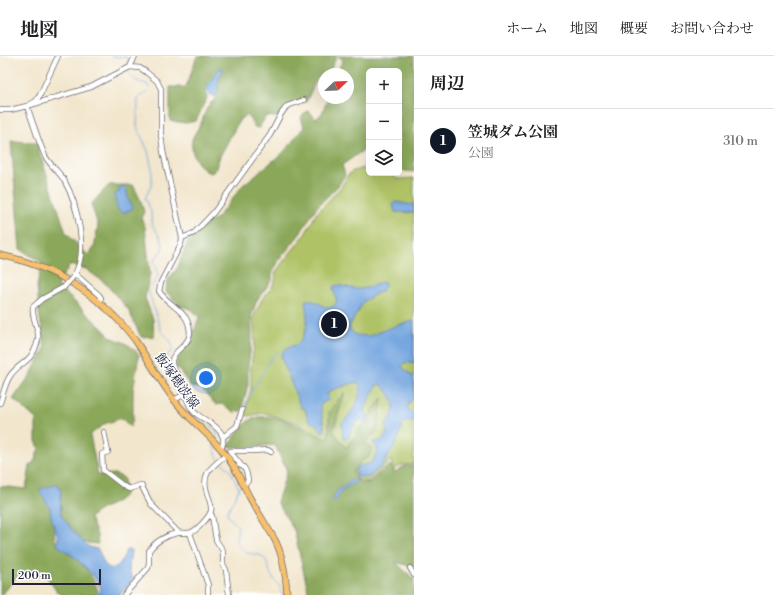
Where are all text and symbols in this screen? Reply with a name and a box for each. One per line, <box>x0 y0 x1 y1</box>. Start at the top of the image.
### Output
text: 地図 <box>20 18 58 42</box>
text: ホーム <box>506 20 548 38</box>
text: 地図 <box>570 20 598 38</box>
text: 概要 <box>620 20 648 38</box>
text: お問い合わせ <box>670 20 754 38</box>
north arrow <box>318 68 354 104</box>
map controls <box>366 68 402 176</box>
button: + <box>366 68 402 104</box>
text: 周辺 <box>430 73 464 95</box>
button: − <box>366 104 402 140</box>
text: 笠城ダム公園 <box>468 123 558 142</box>
text: 1 <box>440 133 446 149</box>
text: 310 m <box>723 133 758 149</box>
button: layers <box>366 140 402 176</box>
text: 公園 <box>468 145 494 161</box>
pin: 1 <box>321 309 347 339</box>
street label: 飯塚穂波線 <box>151 350 203 412</box>
your location <box>196 368 216 388</box>
scale bar <box>12 567 101 586</box>
text: 200 m <box>18 569 51 583</box>

